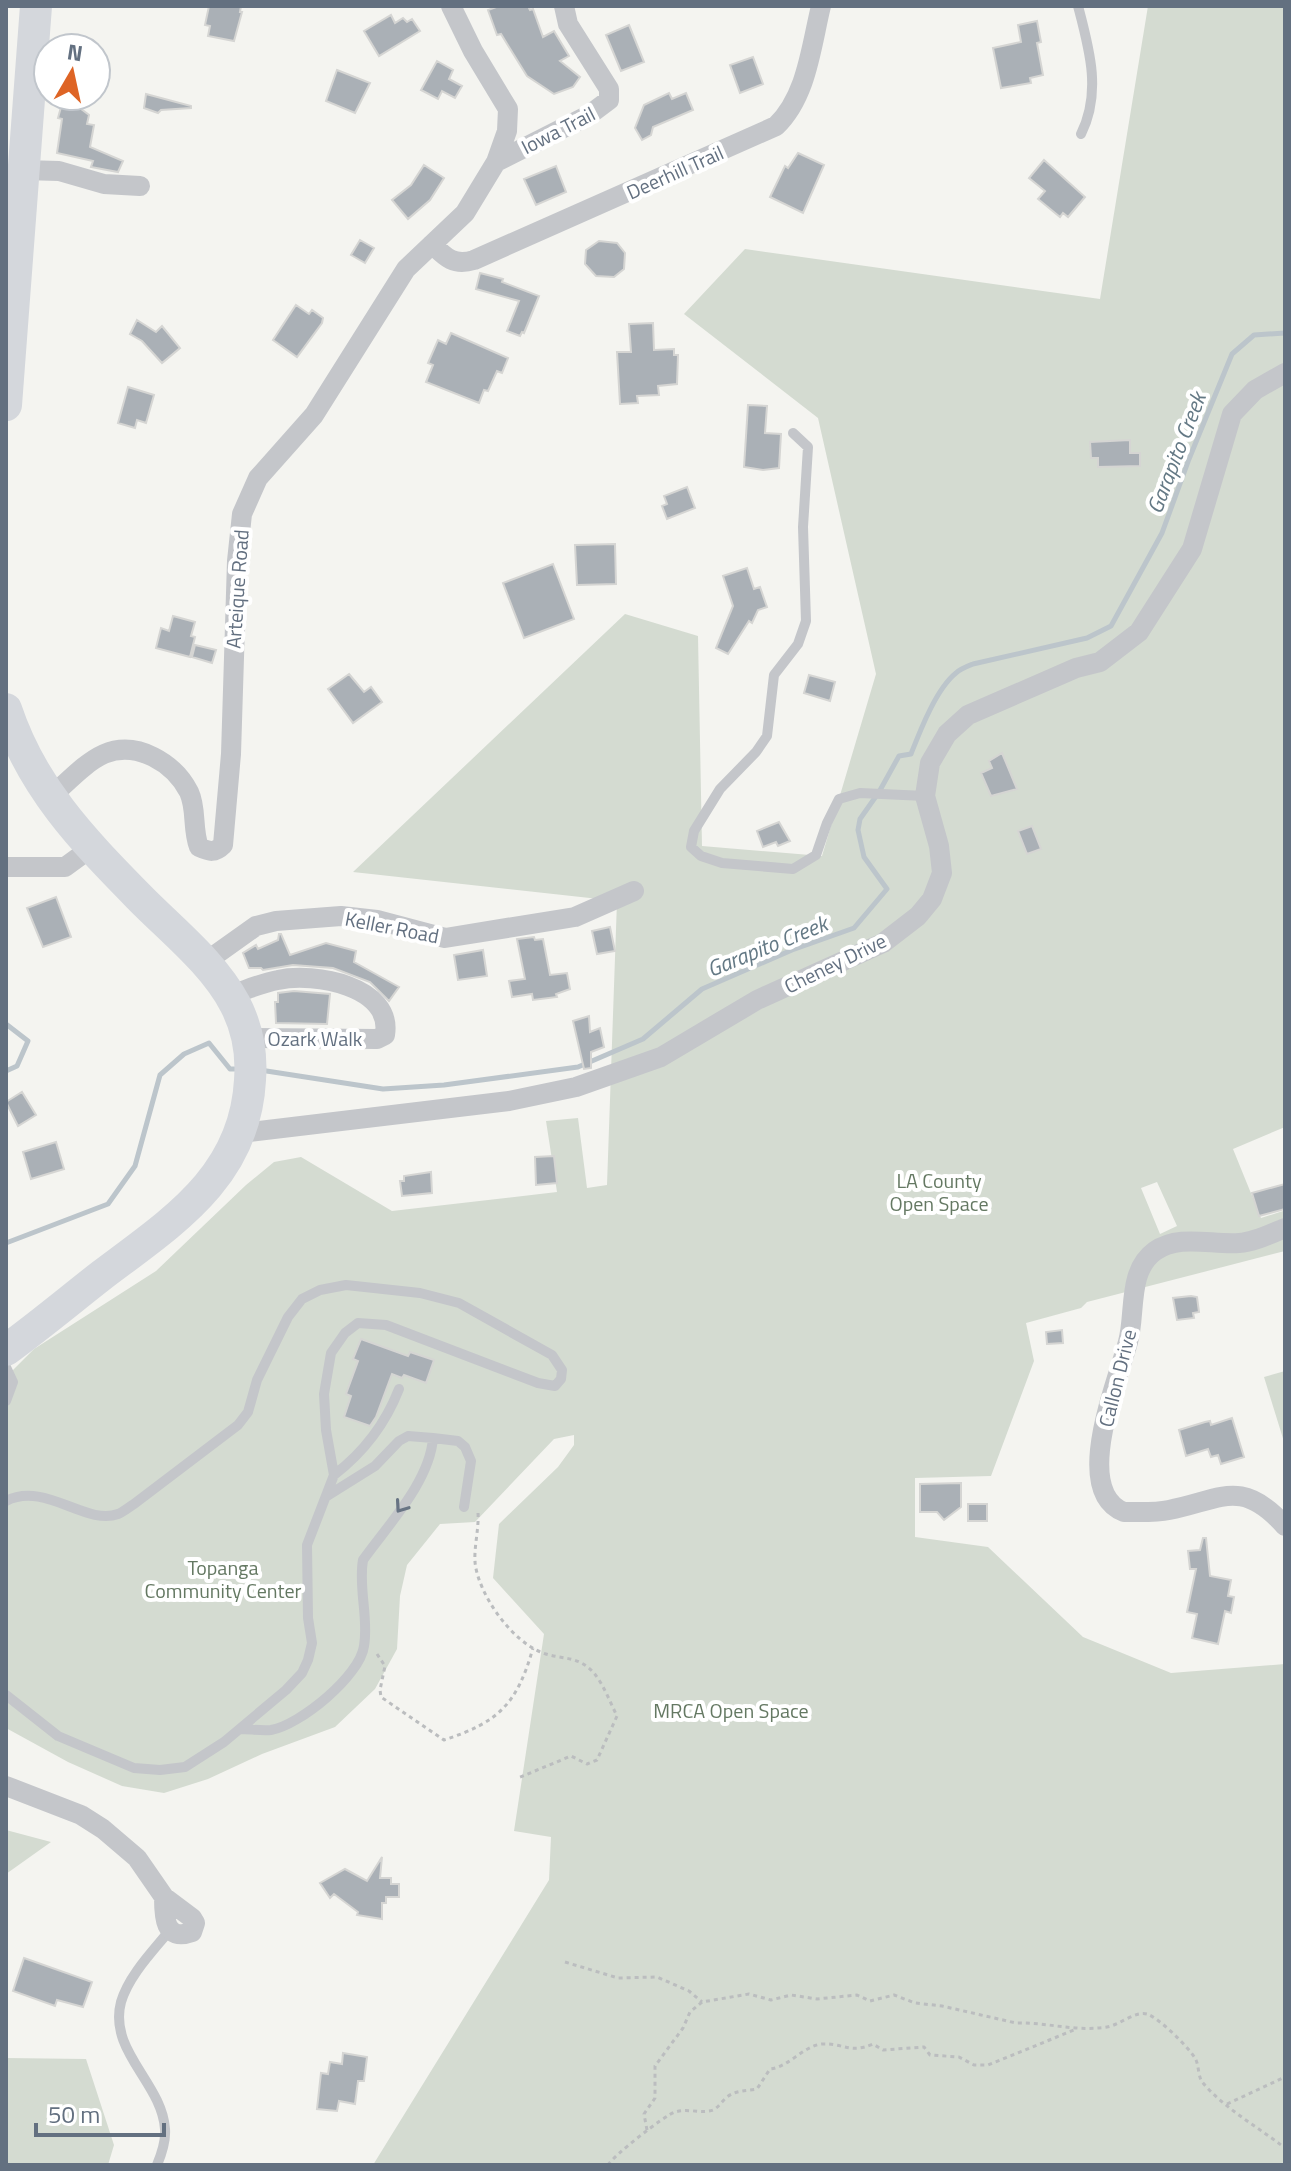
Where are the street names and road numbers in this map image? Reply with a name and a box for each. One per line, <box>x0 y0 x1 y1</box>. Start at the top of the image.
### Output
street label: Iowa Trail <box>516 98 600 162</box>
street label: Deerhill Trail <box>621 137 729 207</box>
street label: Arteique Road <box>217 528 257 650</box>
street label: Keller Road <box>342 903 442 951</box>
street label: Cheney Drive <box>779 925 891 1001</box>
street label: Ozark Walk <box>268 1023 363 1054</box>
street label: Callon Drive <box>1090 1326 1144 1430</box>

